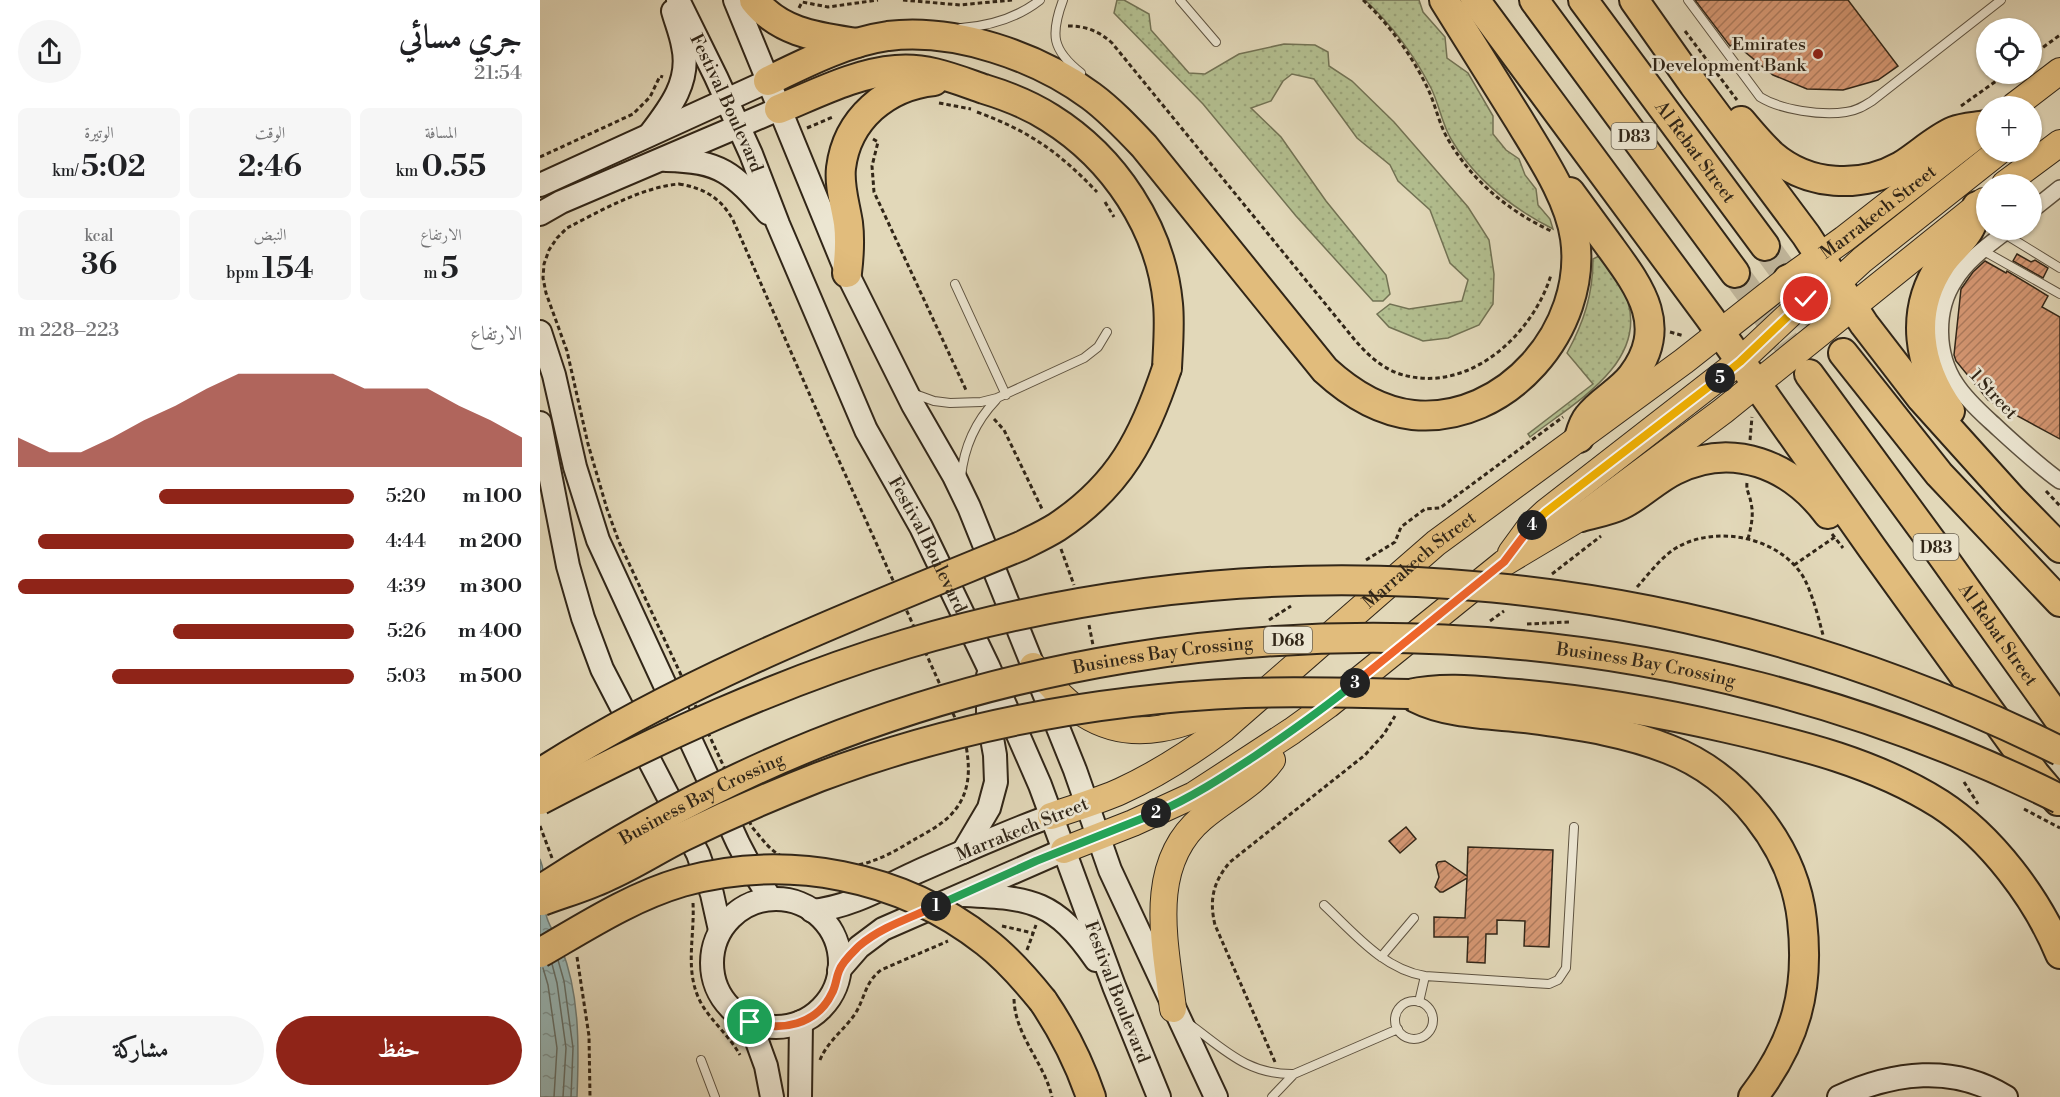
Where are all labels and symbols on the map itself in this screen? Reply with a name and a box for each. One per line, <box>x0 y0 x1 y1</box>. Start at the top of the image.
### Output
street label: Festival Boulevard <box>684 30 768 177</box>
place label: Emirates Development Bank <box>1652 33 1808 77</box>
marker: Emirates Development Bank <box>1811 47 1825 61</box>
street label: Al Rebat Street <box>1649 96 1741 208</box>
road number: D83 <box>1612 123 1656 149</box>
street label: Marrakech Street <box>1816 160 1942 264</box>
pin <box>1780 273 1831 324</box>
pin: 5 <box>1705 363 1735 393</box>
street label: 1 Street <box>1965 364 2023 425</box>
street label: Festival Boulevard <box>883 473 972 618</box>
street label: Marrakech Street <box>1358 506 1481 614</box>
pin: 4 <box>1517 510 1547 540</box>
road number: D83 <box>1914 534 1958 560</box>
street label: Al Rebat Street <box>1953 578 2043 691</box>
road number: D68 <box>1264 627 1312 653</box>
street label: Business Bay Crossing <box>1070 632 1255 680</box>
street label: Business Bay Crossing <box>1554 638 1739 693</box>
pin: 3 <box>1340 668 1370 698</box>
street label: Business Bay Crossing <box>614 747 788 851</box>
street label: Marrakech Street <box>953 792 1092 866</box>
pin: 2 <box>1141 798 1171 828</box>
pin: 1 <box>921 891 951 921</box>
street label: Festival Boulevard <box>1079 918 1155 1067</box>
pin <box>724 996 775 1047</box>

